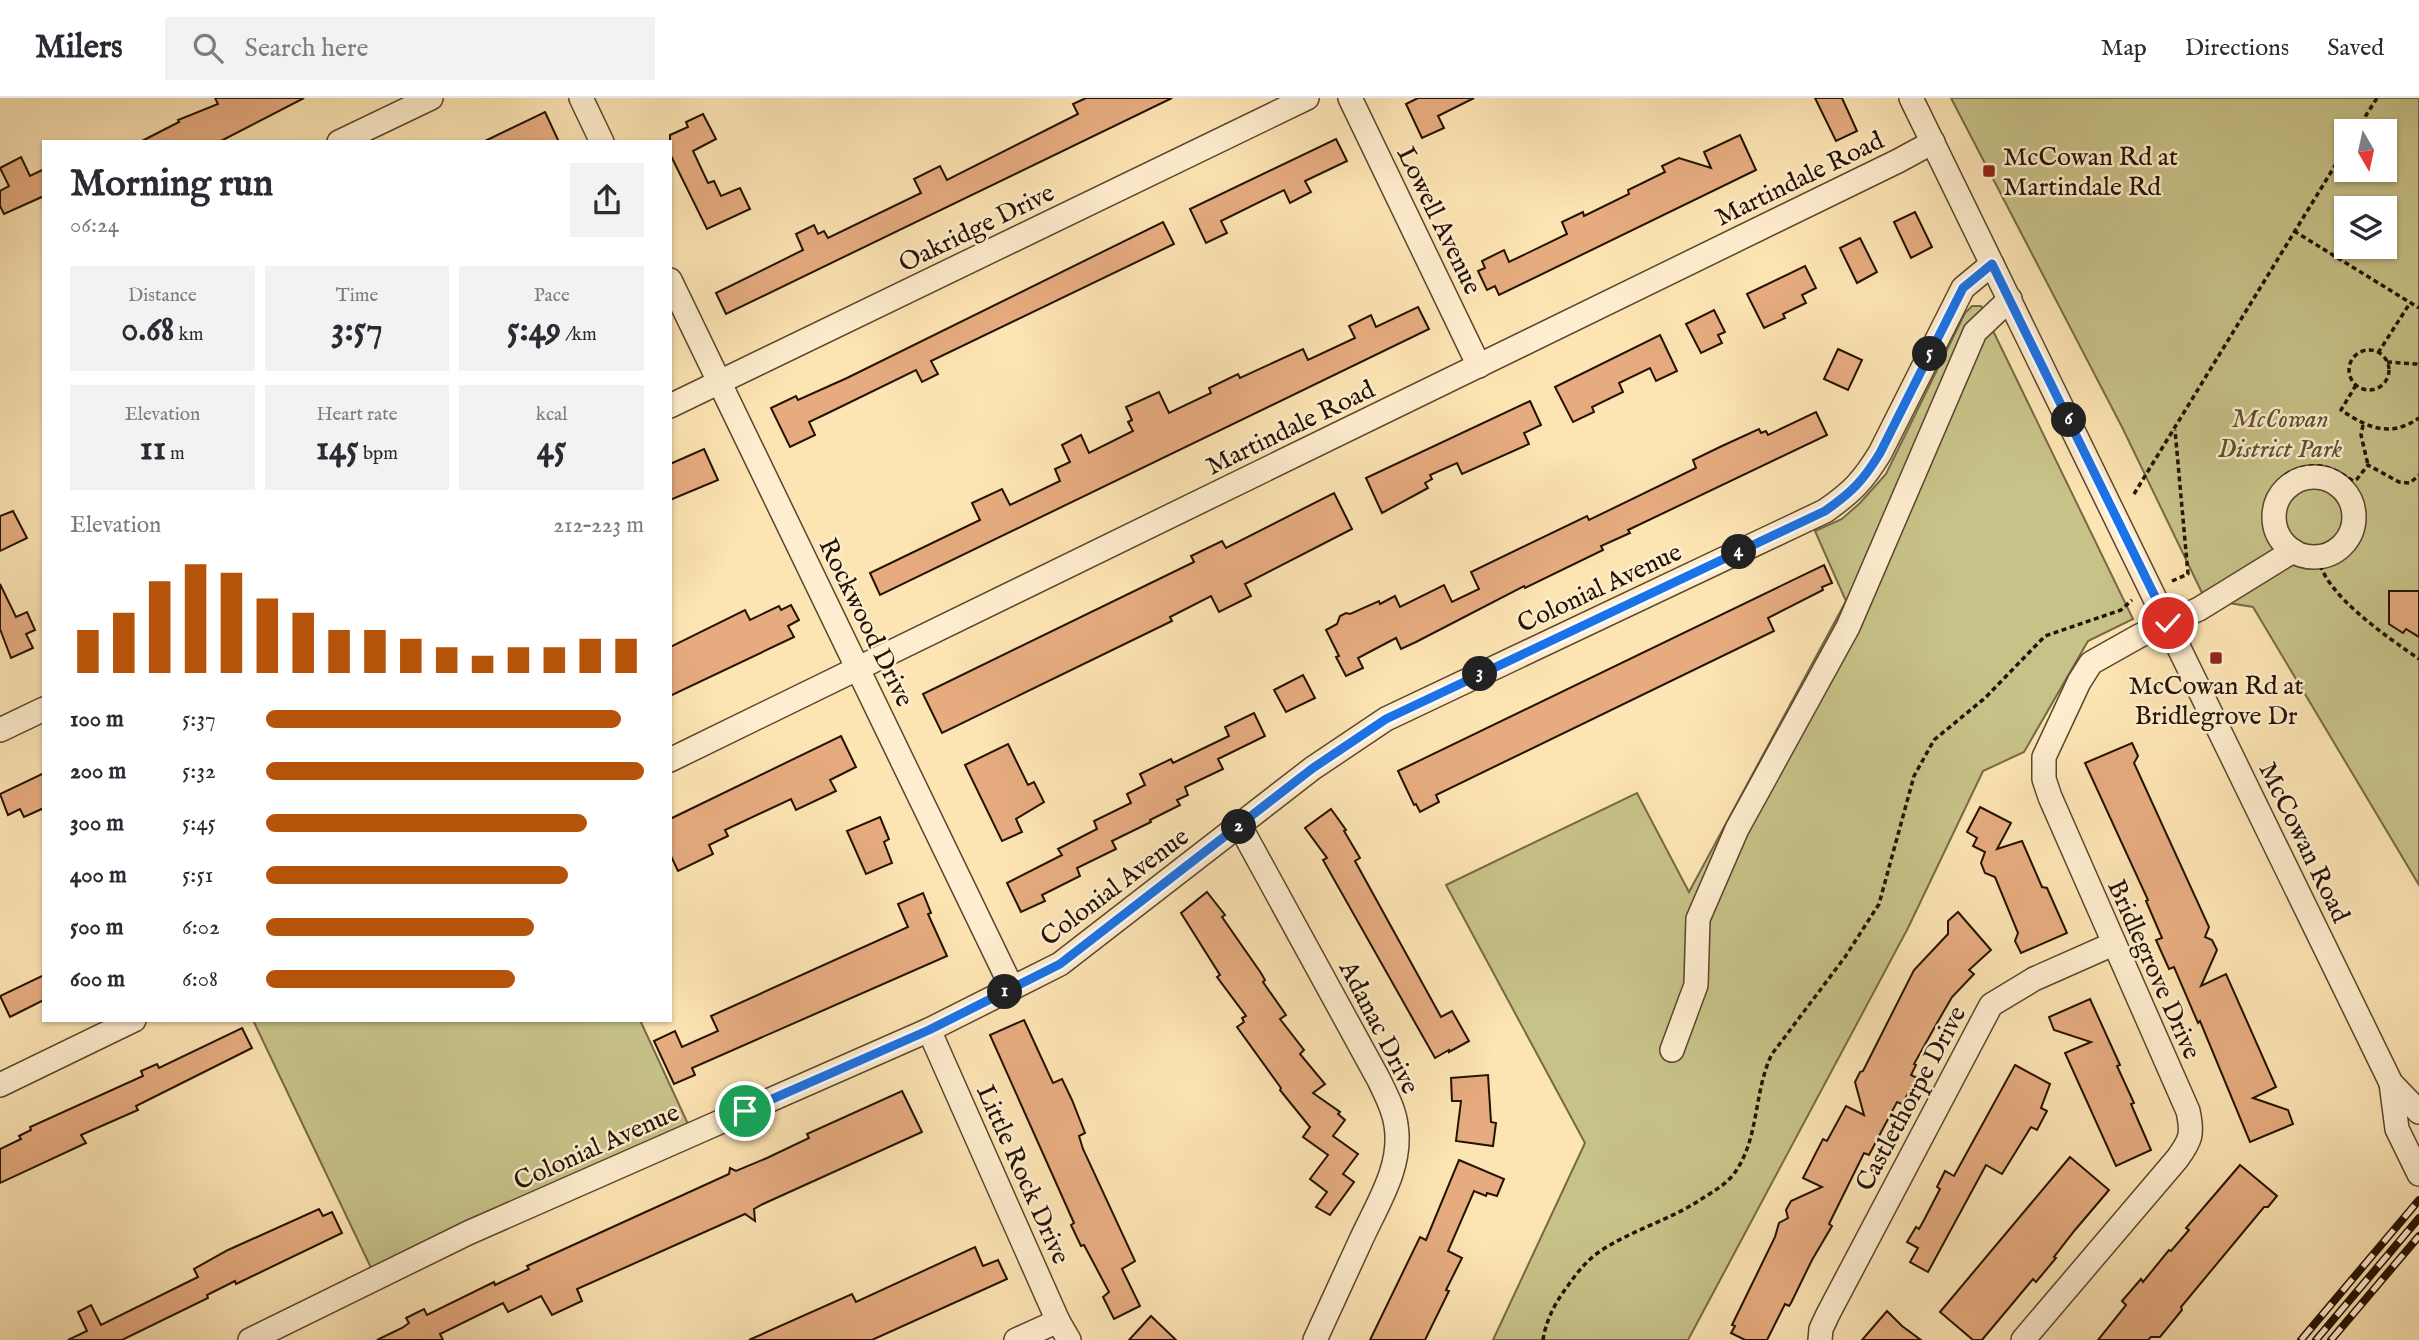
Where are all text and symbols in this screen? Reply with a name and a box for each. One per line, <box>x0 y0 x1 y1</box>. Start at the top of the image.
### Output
search box <box>165 17 655 80</box>
text: Milers <box>35 27 123 69</box>
icon: search <box>189 29 227 67</box>
text: Search here <box>245 32 369 65</box>
text: Map <box>2101 33 2147 64</box>
text: Directions <box>2185 33 2289 64</box>
text: Saved <box>2327 33 2384 64</box>
north arrow <box>2334 119 2398 182</box>
map controls <box>2334 119 2397 259</box>
street label: Martindale Road <box>1710 124 1889 234</box>
street label: Lowell Avenue <box>1389 141 1489 300</box>
place label: McCowan Rd at Martindale Rd <box>2003 141 2178 204</box>
text: Morning run <box>70 161 273 209</box>
button: share <box>570 163 644 237</box>
marker: McCowan Rd at Martindale Rd <box>1981 163 1997 179</box>
street label: Oakridge Drive <box>893 176 1060 280</box>
button: layers <box>2334 196 2397 259</box>
text: 06:24 <box>70 211 119 240</box>
text: Distance <box>128 284 197 308</box>
text: Time <box>336 284 378 308</box>
text: Pace <box>534 284 570 308</box>
text: 0.68 <box>121 308 174 353</box>
text: 3:57 <box>331 308 383 353</box>
text: 5:49 <box>507 308 561 353</box>
text: km <box>174 323 203 347</box>
text: /km <box>561 323 597 347</box>
pin: 5 <box>1912 336 1948 372</box>
text: 5 <box>1926 341 1933 365</box>
street label: Martindale Road <box>1201 373 1380 483</box>
pin: 6 <box>2052 402 2086 438</box>
text: Elevation <box>125 403 200 427</box>
text: Heart rate <box>316 403 398 427</box>
text: kcal <box>536 403 568 427</box>
park label: McCowan District Park <box>2218 403 2343 466</box>
text: 6 <box>2064 407 2073 431</box>
text: 11 <box>140 427 166 472</box>
text: 145 <box>316 427 359 472</box>
text: 45 <box>537 427 567 472</box>
text: m <box>166 442 185 466</box>
text: bpm <box>359 442 398 466</box>
text: Elevation <box>70 511 161 540</box>
text: 212–223 m <box>553 511 644 540</box>
street label: Rockwood Drive <box>811 533 921 712</box>
pin: 4 <box>1722 534 1756 570</box>
street label: Colonial Avenue <box>1512 536 1687 641</box>
text: 4 <box>1734 539 1743 563</box>
pin <box>2138 593 2198 653</box>
icon: check <box>2149 604 2187 642</box>
marker: McCowan Rd at Bridlegrove Dr <box>2208 650 2224 666</box>
pin: 3 <box>1462 656 1498 692</box>
text: 3 <box>1476 661 1483 685</box>
place label: McCowan Rd at Bridlegrove Dr <box>2129 670 2304 733</box>
text: 100 m <box>70 705 124 734</box>
text: 5:37 <box>182 705 216 734</box>
text: 200 m <box>70 757 126 786</box>
text: 5:32 <box>182 757 216 786</box>
street label: McCowan Road <box>2251 757 2357 928</box>
text: 300 m <box>70 809 124 838</box>
text: 5:45 <box>182 809 216 838</box>
pin: 2 <box>1222 810 1256 844</box>
text: 2 <box>1234 814 1243 838</box>
street label: Colonial Avenue <box>1034 821 1196 954</box>
text: 400 m <box>70 861 127 890</box>
text: 5:51 <box>182 861 213 890</box>
street label: Bridlegrove Drive <box>2099 875 2208 1065</box>
text: 500 m <box>70 913 124 942</box>
text: 6:02 <box>182 913 220 942</box>
street label: Adanac Drive <box>1331 955 1426 1100</box>
text: 600 m <box>70 965 125 994</box>
text: 6:08 <box>182 965 218 994</box>
pin: 1 <box>988 974 1023 1010</box>
text: 1 <box>1001 979 1008 1003</box>
street label: Castlethorpe Drive <box>1849 1000 1974 1197</box>
street label: Little Rock Drive <box>968 1080 1077 1269</box>
pin <box>715 1081 775 1141</box>
icon: arrive <box>726 1092 764 1130</box>
street label: Colonial Avenue <box>509 1096 685 1199</box>

